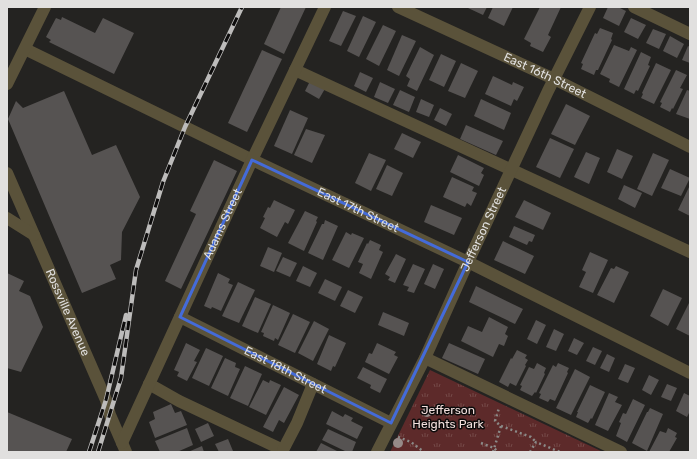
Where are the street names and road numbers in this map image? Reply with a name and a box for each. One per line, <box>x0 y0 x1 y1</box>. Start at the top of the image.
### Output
street label: East 16th Street <box>501 50 589 101</box>
street label: Jefferson Street <box>458 184 509 274</box>
street label: East 17th Street <box>315 185 401 235</box>
street label: Adams Street <box>200 186 245 262</box>
street label: Rossville Avenue <box>43 267 93 358</box>
street label: East 18th Street <box>242 343 329 397</box>

